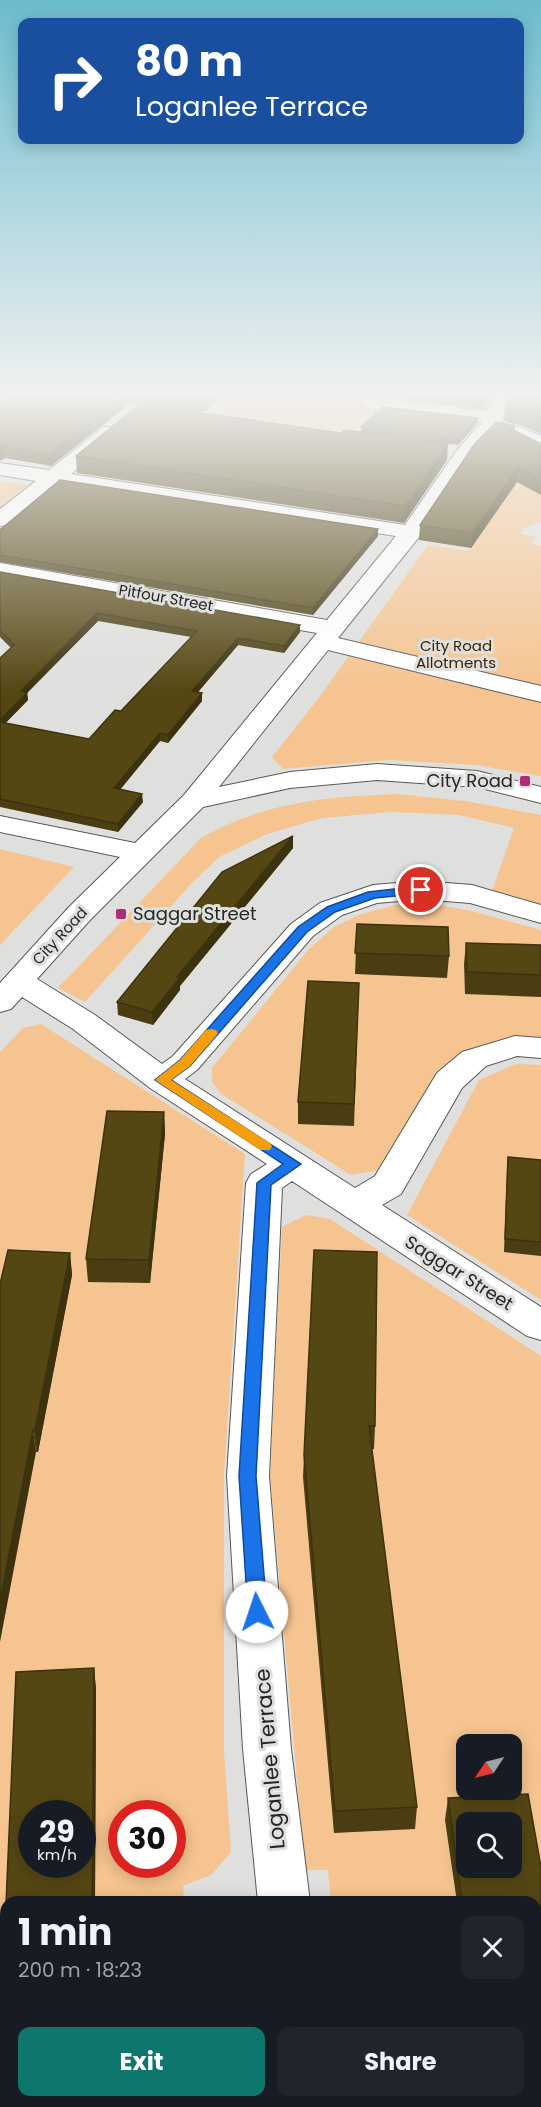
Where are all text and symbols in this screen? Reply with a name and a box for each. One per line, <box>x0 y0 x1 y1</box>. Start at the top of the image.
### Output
text: 80 m <box>135 32 243 91</box>
icon: right <box>36 42 114 120</box>
text: Loganlee Terrace <box>135 88 368 125</box>
street label: Pitfour Street <box>117 579 215 616</box>
park label: City Road Allotments <box>416 635 496 673</box>
place label: City Road <box>426 768 513 793</box>
marker: City Road <box>518 774 532 788</box>
pin <box>395 864 446 915</box>
icon: arrive <box>404 873 437 906</box>
place label: Saggar Street <box>133 901 256 926</box>
street label: City Road <box>27 902 92 969</box>
marker: Saggar Street <box>114 907 128 921</box>
street label: Saggar Street <box>400 1229 518 1316</box>
position arrow <box>225 1580 289 1644</box>
street label: Loganlee Terrace <box>247 1668 292 1851</box>
north arrow <box>456 1734 522 1800</box>
map controls <box>456 1734 522 1878</box>
speed limit sign: 30 <box>108 1800 186 1878</box>
text: 29 <box>39 1810 75 1853</box>
button: search <box>456 1812 522 1878</box>
text: km/h <box>37 1844 77 1865</box>
text: 1 min <box>18 1907 112 1958</box>
button: close <box>461 1916 524 1979</box>
text: 200 m · 18:23 <box>18 1956 142 1984</box>
button: Exit <box>18 2027 265 2096</box>
button: Share <box>277 2027 524 2096</box>

